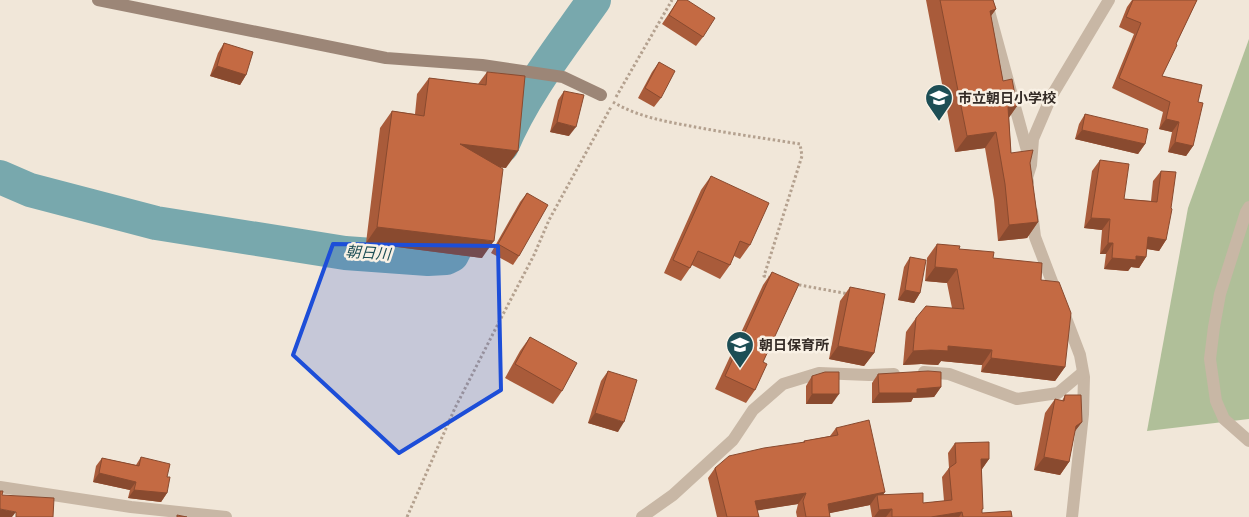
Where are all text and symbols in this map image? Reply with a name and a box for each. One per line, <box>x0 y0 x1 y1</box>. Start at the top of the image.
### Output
school or university icon: 市立朝日小学校 <box>924 83 954 122</box>
place label: 市立朝日小学校 <box>958 90 1056 106</box>
water label: 朝日川 <box>345 242 393 263</box>
school or university icon: 朝日保育所 <box>725 330 755 369</box>
place label: 朝日保育所 <box>759 337 829 353</box>

